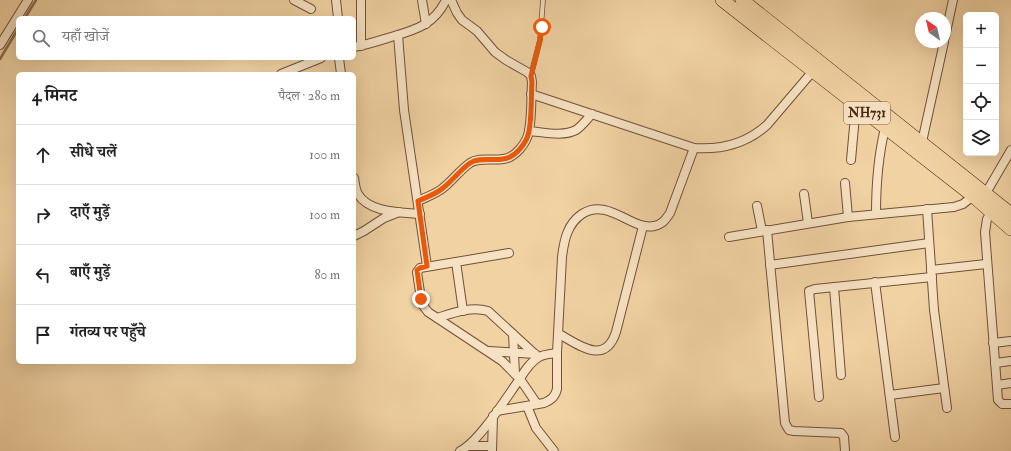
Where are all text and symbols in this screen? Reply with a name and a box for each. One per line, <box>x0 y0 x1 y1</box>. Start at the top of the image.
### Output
north arrow <box>915 12 951 48</box>
map controls <box>963 12 999 156</box>
button: + <box>963 12 999 48</box>
search box <box>16 16 356 60</box>
route start <box>533 18 551 36</box>
icon: search <box>30 27 52 49</box>
text: यहाँ खोजें <box>62 27 109 46</box>
button: − <box>963 48 999 84</box>
button: locate <box>963 84 999 120</box>
text: 4 मिनट <box>32 85 77 106</box>
text: पैदल · 280 m <box>279 88 340 104</box>
road number: NH731 <box>844 102 890 124</box>
button: layers <box>963 120 999 156</box>
text: सीधे चलें <box>70 143 117 162</box>
icon: ahead <box>32 144 54 166</box>
text: 100 m <box>309 147 340 163</box>
text: दाएँ मुड़ें <box>70 203 110 222</box>
icon: right <box>32 204 54 226</box>
text: 100 m <box>309 207 340 223</box>
text: बाएँ मुड़ें <box>70 263 110 282</box>
icon: left <box>32 264 54 286</box>
text: 80 m <box>314 267 340 283</box>
route end <box>412 290 430 308</box>
text: गंतव्य पर पहुँचे <box>70 323 146 342</box>
icon: arrive <box>32 324 54 346</box>

